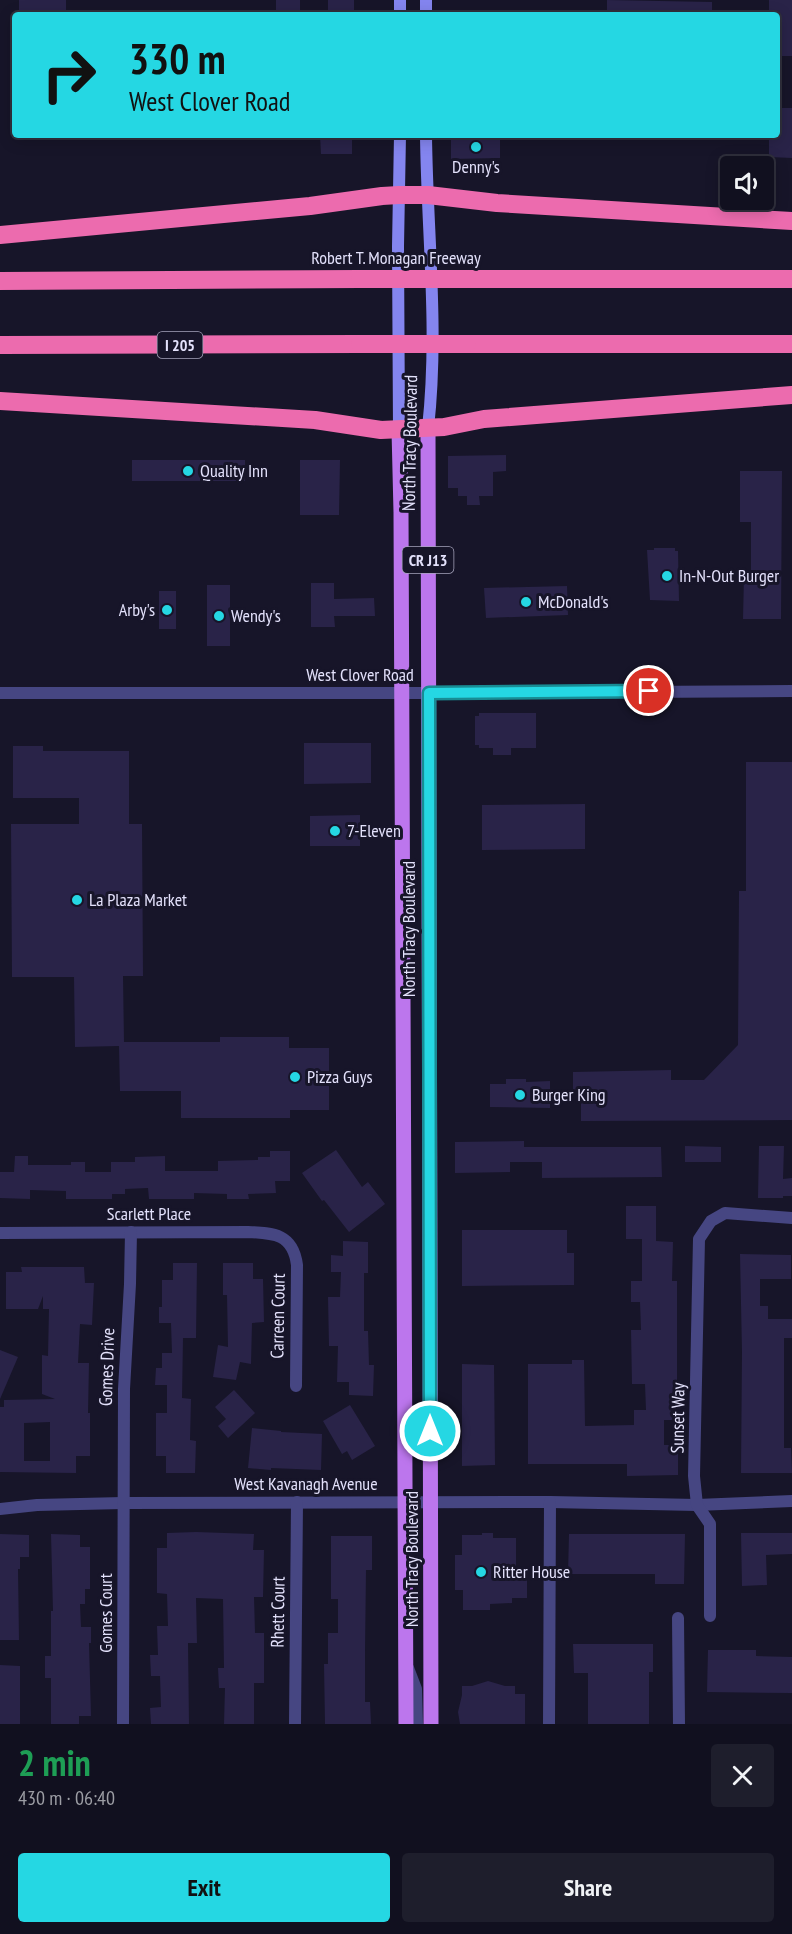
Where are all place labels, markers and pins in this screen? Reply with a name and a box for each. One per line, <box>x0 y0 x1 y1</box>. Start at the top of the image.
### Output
marker: Denny's <box>469 140 483 154</box>
place label: Denny's <box>452 155 500 178</box>
place label: Quality Inn <box>200 459 268 482</box>
marker: Quality Inn <box>181 464 195 478</box>
place label: In-N-Out Burger <box>679 564 779 587</box>
marker: In-N-Out Burger <box>660 569 674 583</box>
place label: McDonald's <box>538 590 609 613</box>
marker: McDonald's <box>519 595 533 609</box>
place label: Arby's <box>119 598 155 621</box>
marker: Arby's <box>160 603 174 617</box>
place label: Wendy's <box>231 604 281 627</box>
marker: Wendy's <box>212 609 226 623</box>
pin <box>623 665 674 716</box>
place label: 7-Eleven <box>347 819 401 842</box>
marker: 7-Eleven <box>328 824 342 838</box>
place label: La Plaza Market <box>89 888 187 911</box>
marker: La Plaza Market <box>70 893 84 907</box>
place label: Pizza Guys <box>307 1065 373 1088</box>
marker: Pizza Guys <box>288 1070 302 1084</box>
place label: Burger King <box>532 1083 606 1106</box>
marker: Burger King <box>513 1088 527 1102</box>
place label: Ritter House <box>493 1560 570 1583</box>
marker: Ritter House <box>474 1565 488 1579</box>

